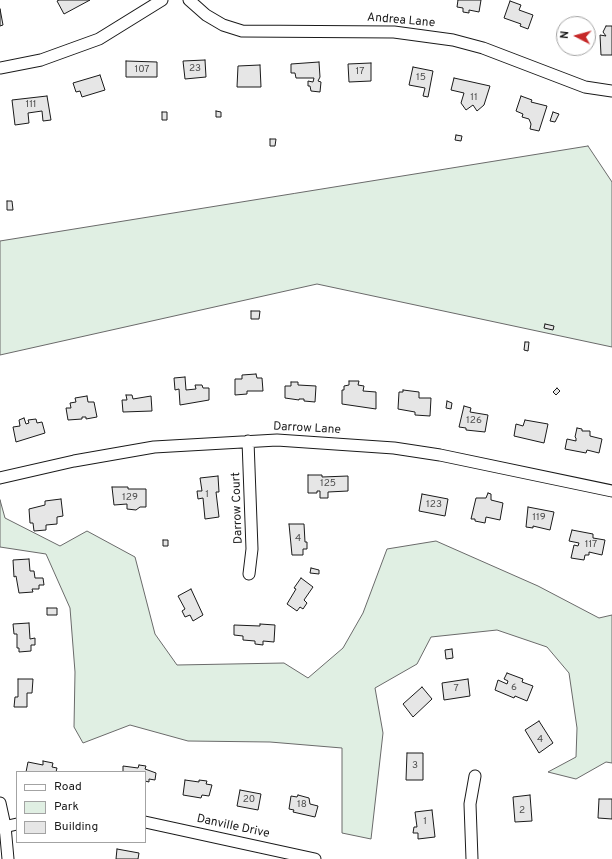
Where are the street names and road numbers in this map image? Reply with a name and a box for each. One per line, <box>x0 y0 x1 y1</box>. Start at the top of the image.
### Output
street label: Andrea Lane <box>366 11 436 31</box>
street label: Darrow Lane <box>273 420 341 438</box>
street label: Darrow Court <box>230 472 246 544</box>
street label: Danville Drive <box>195 812 271 842</box>

